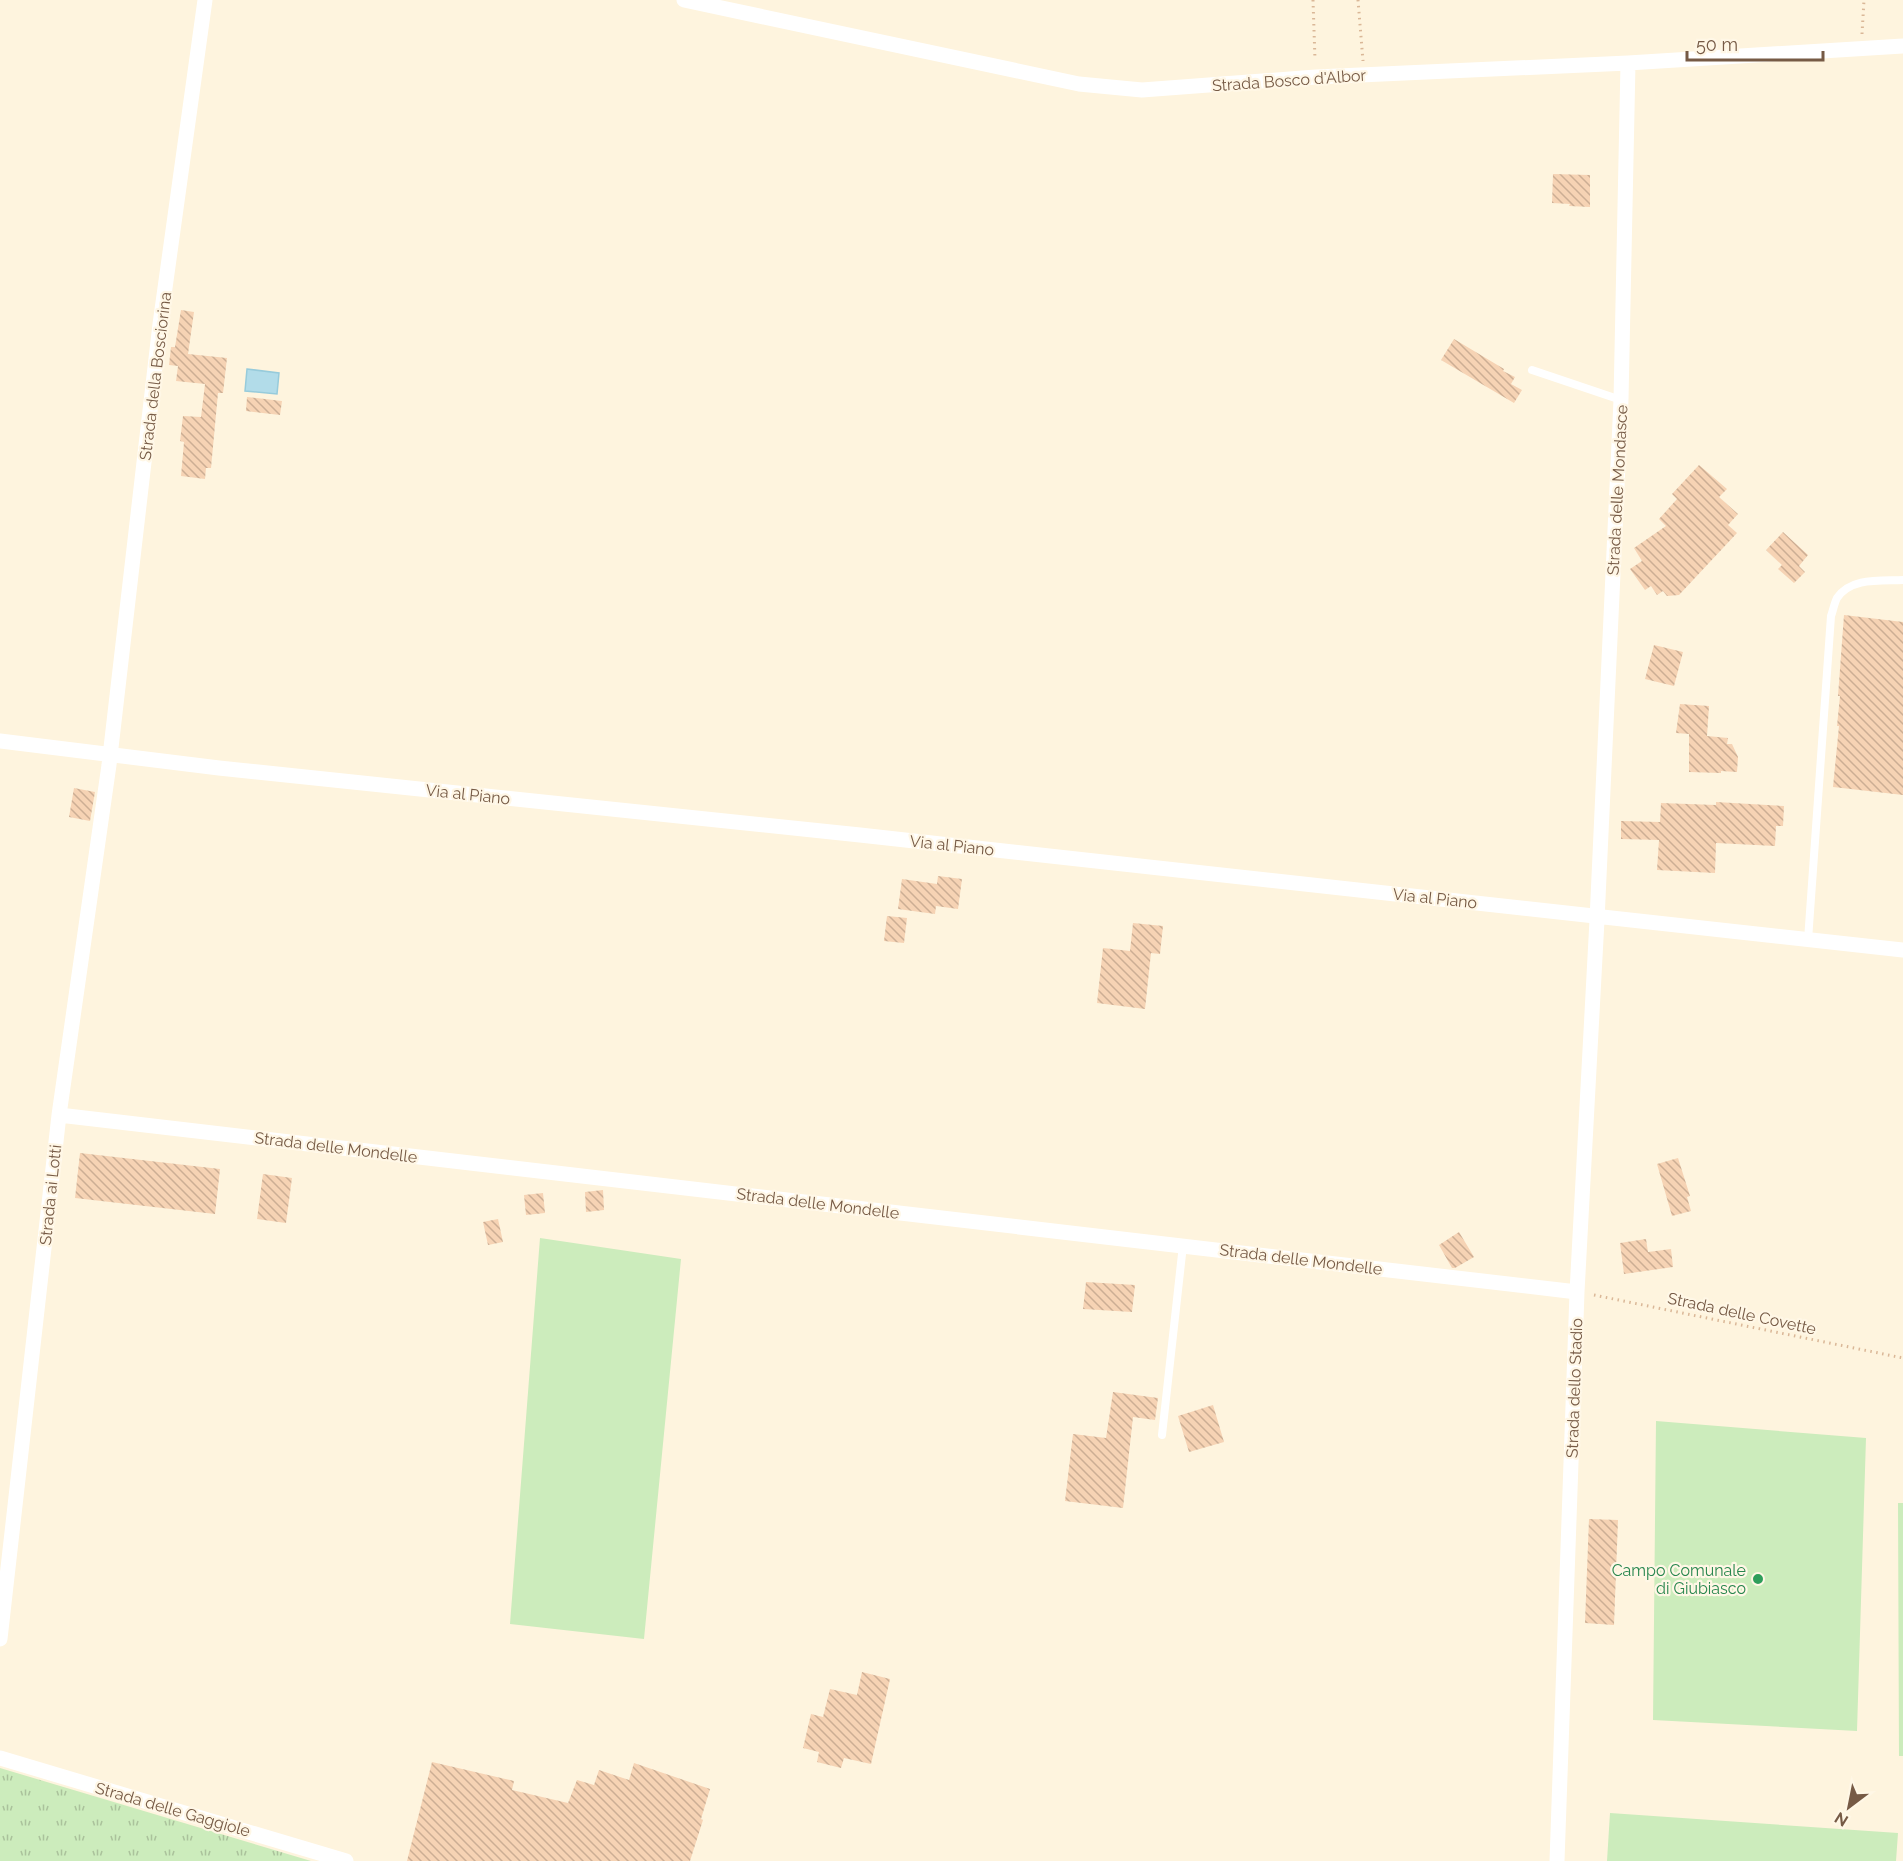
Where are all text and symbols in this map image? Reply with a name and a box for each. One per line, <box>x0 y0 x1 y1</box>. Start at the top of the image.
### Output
scale bar <box>1687 24 1824 62</box>
text: 50 m <box>1696 34 1738 55</box>
street label: Strada Bosco d'Albor <box>1211 66 1367 95</box>
street label: Strada della Bosciorina <box>136 291 175 461</box>
street label: Strada delle Mondasce <box>1604 404 1631 576</box>
street label: Via al Piano <box>425 781 511 808</box>
street label: Via al Piano <box>909 832 995 859</box>
street label: Via al Piano <box>1392 885 1478 912</box>
street label: Strada delle Mondelle <box>254 1128 418 1167</box>
street label: Strada ai Lotti <box>36 1144 65 1246</box>
street label: Strada delle Mondelle <box>736 1184 900 1223</box>
street label: Strada delle Mondelle <box>1219 1240 1383 1279</box>
street label: Strada delle Covette <box>1666 1288 1818 1339</box>
street label: Strada dello Stadio <box>1563 1318 1586 1458</box>
place label: Campo Comunale di Giubiasco <box>1612 1561 1746 1598</box>
marker: Campo Comunale di Giubiasco <box>1751 1572 1765 1586</box>
north arrow <box>1819 1777 1879 1837</box>
street label: Strada delle Gaggiole <box>93 1778 252 1841</box>
text: N <box>1831 1808 1852 1831</box>

